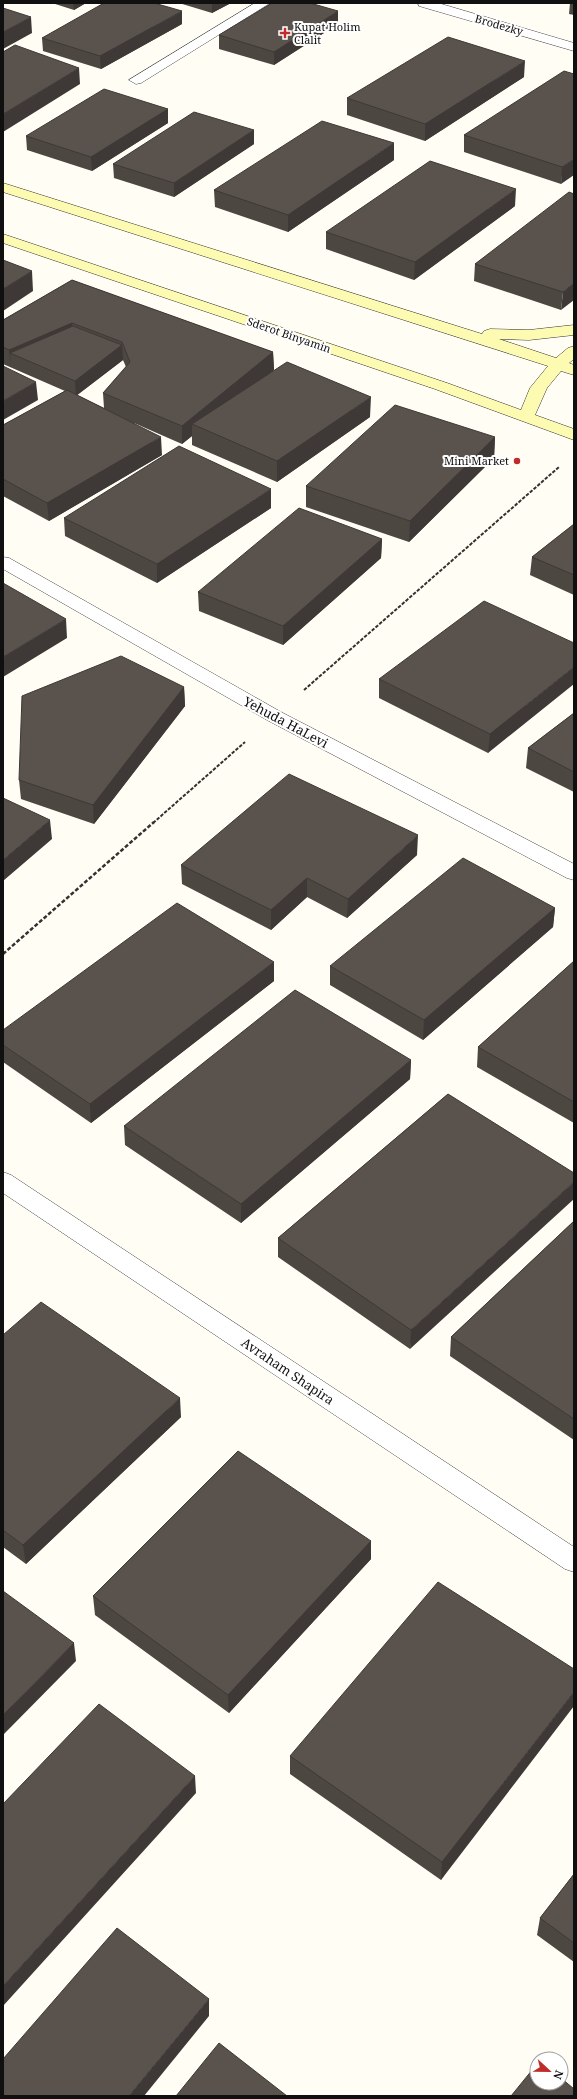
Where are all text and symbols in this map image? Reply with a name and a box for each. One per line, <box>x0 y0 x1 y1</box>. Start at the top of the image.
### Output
street label: Brodezky <box>473 10 526 39</box>
place label: Kupat Holim Clalit <box>294 19 361 47</box>
marker: Kupat Holim Clalit <box>279 27 291 39</box>
street label: Sderot Binyamin <box>245 313 333 356</box>
place label: Mini Market <box>444 453 509 468</box>
marker: Mini Market <box>512 456 522 466</box>
street label: Yehuda HaLevi <box>240 692 332 752</box>
street label: Avraham Shapira <box>238 1333 338 1409</box>
north arrow <box>529 2051 569 2091</box>
text: N <box>550 2068 567 2082</box>

